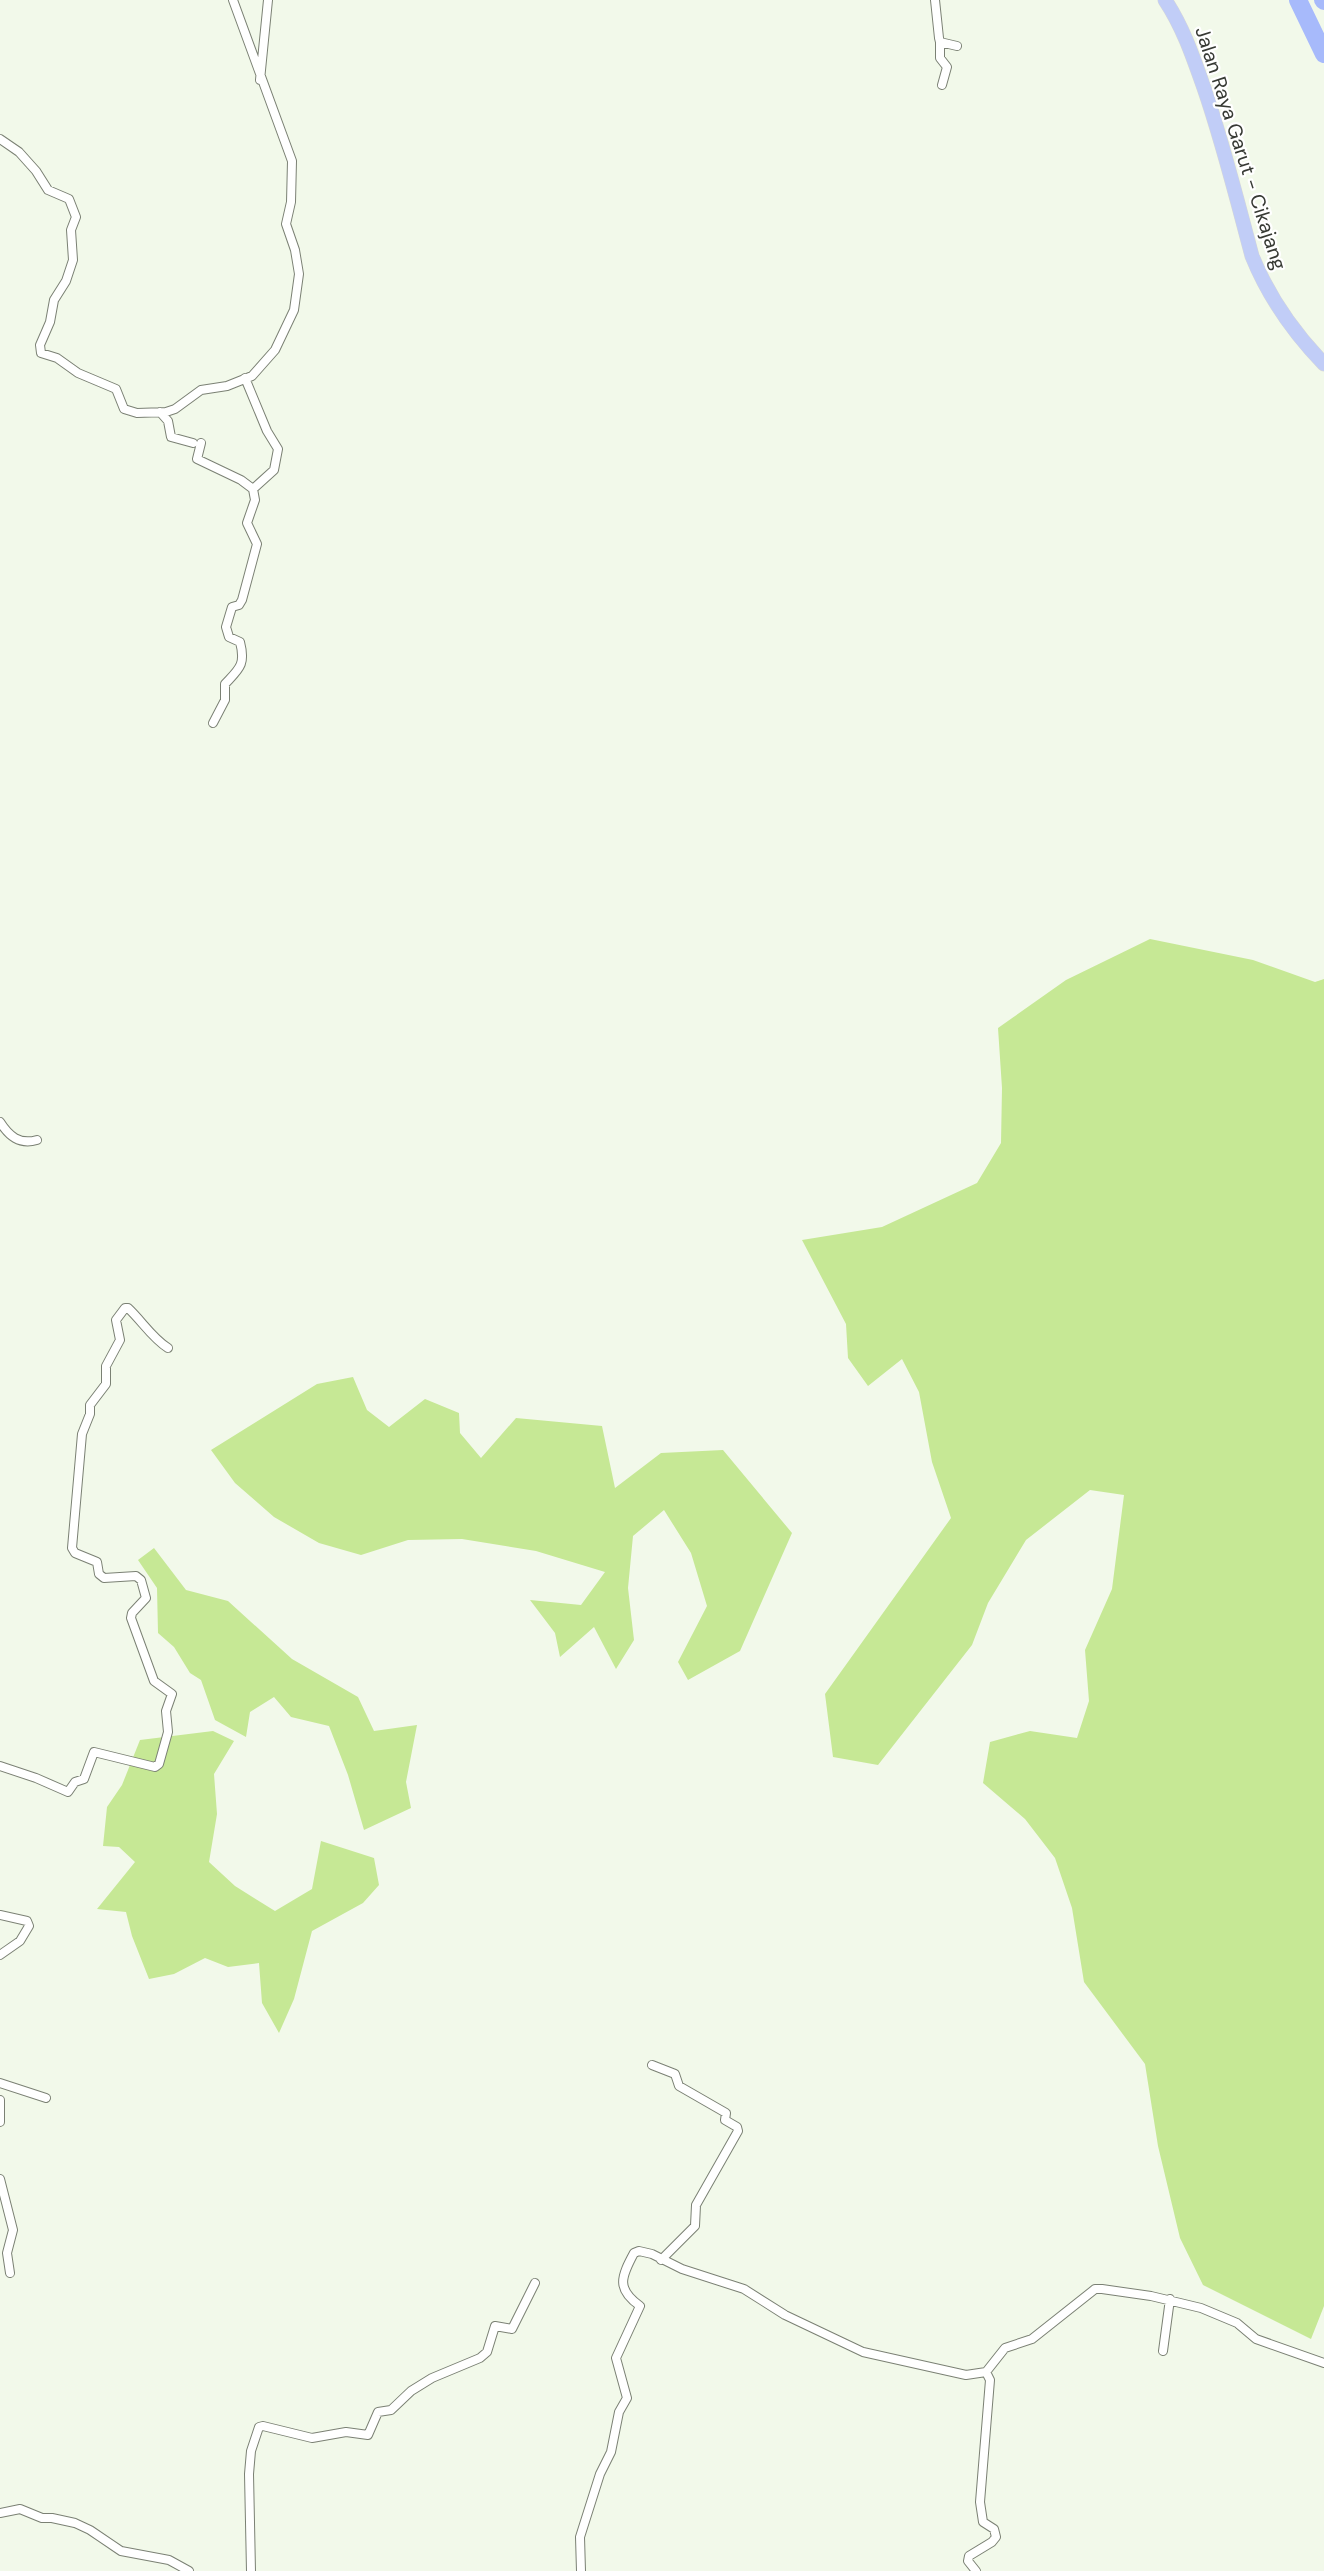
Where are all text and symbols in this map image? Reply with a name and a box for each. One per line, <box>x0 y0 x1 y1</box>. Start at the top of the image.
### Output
street label: Jalan Raya Garut - Cikajang <box>1189 23 1293 273</box>

